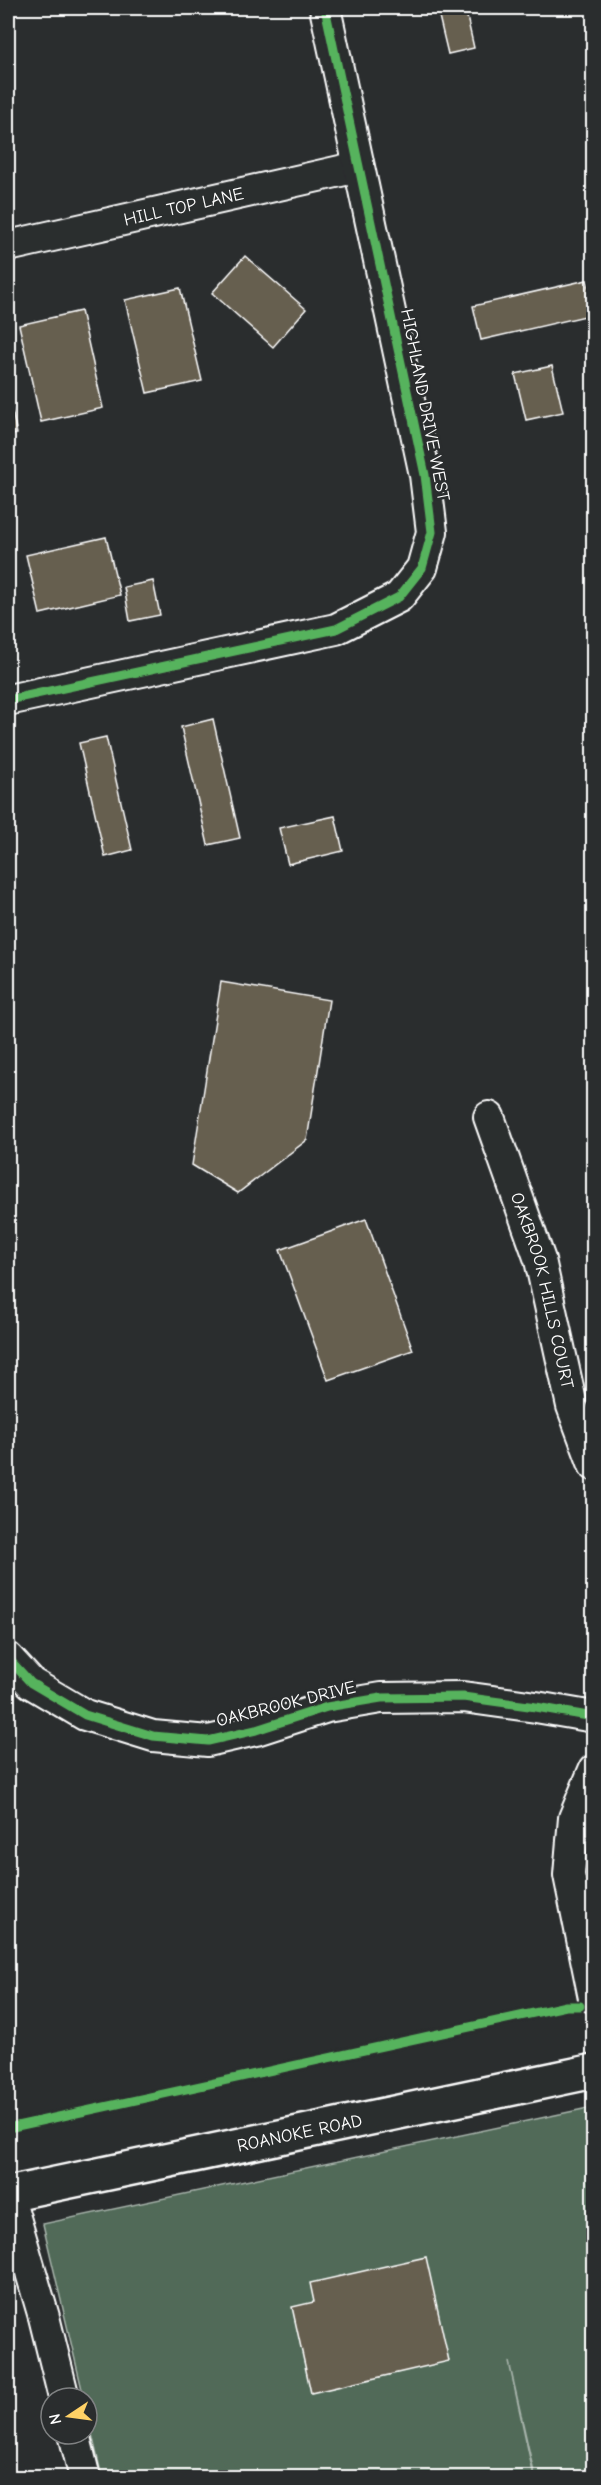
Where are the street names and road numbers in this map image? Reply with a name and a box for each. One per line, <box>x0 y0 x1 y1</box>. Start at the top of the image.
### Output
street label: HILL TOP LANE <box>122 183 246 230</box>
street label: HIGHLAND DRIVE WEST <box>396 307 454 504</box>
street label: OAKBROOK HILLS COURT <box>506 1190 579 1391</box>
street label: OAKBROOK DRIVE <box>214 1677 358 1731</box>
street label: ROANOKE ROAD <box>235 2109 364 2156</box>

